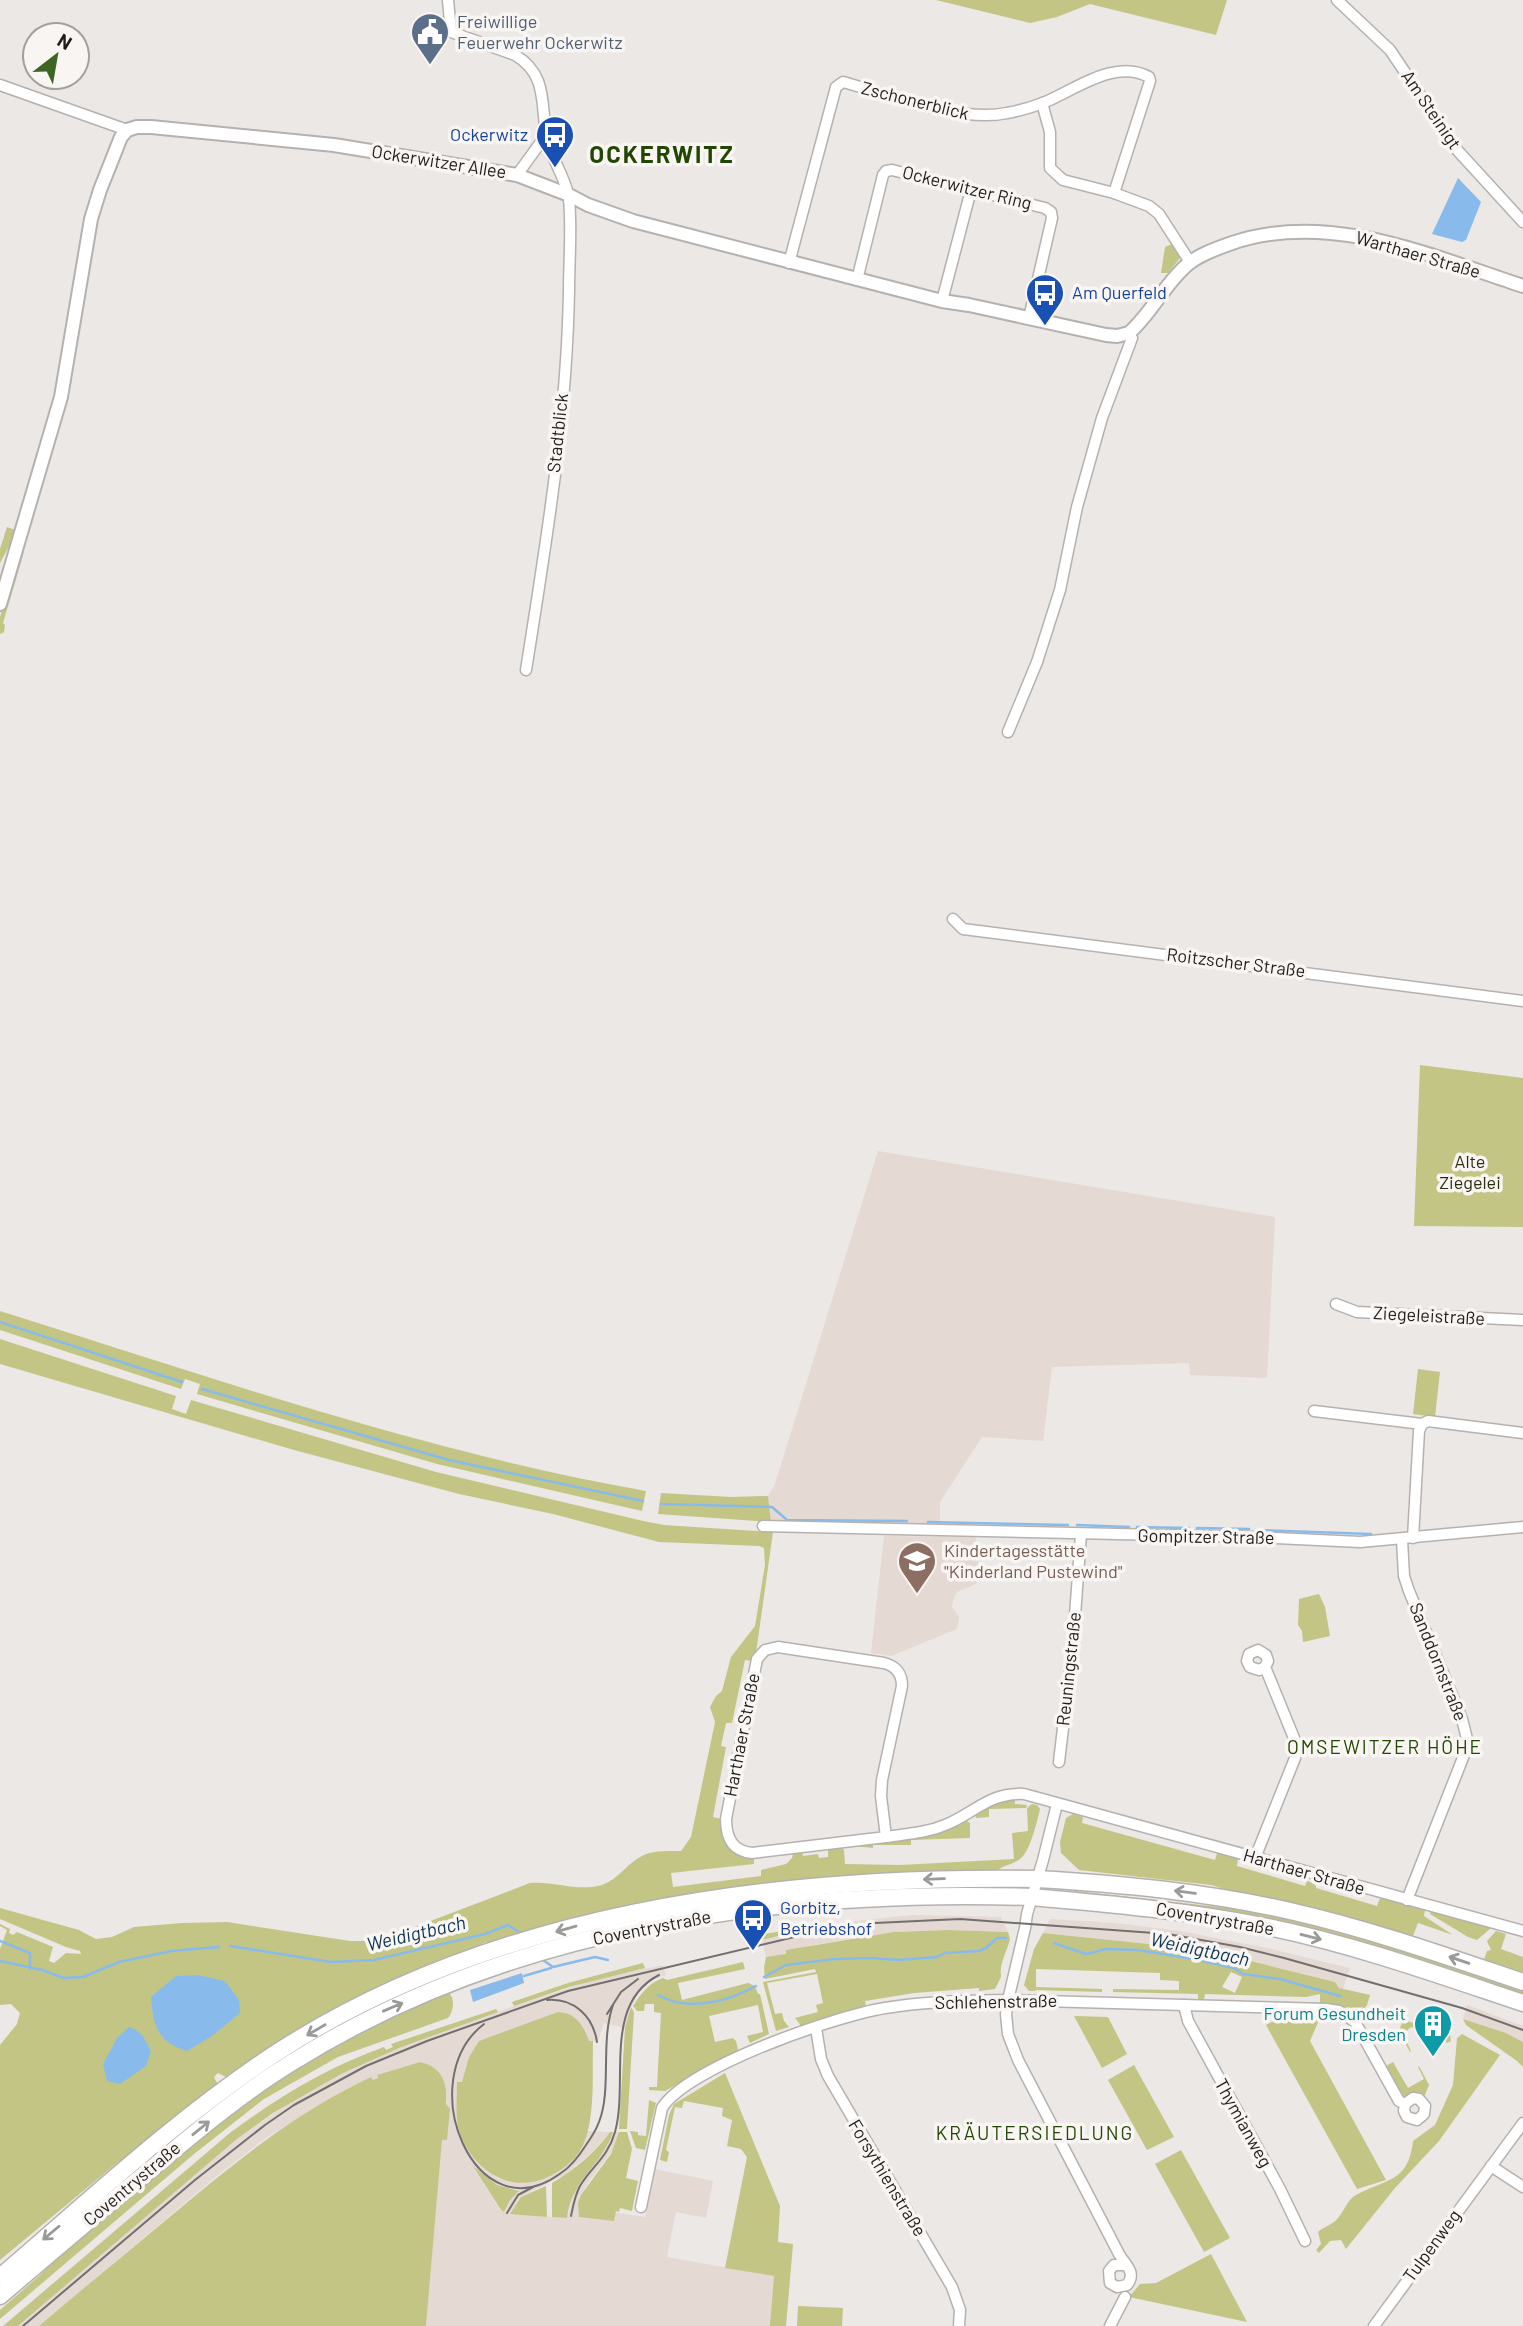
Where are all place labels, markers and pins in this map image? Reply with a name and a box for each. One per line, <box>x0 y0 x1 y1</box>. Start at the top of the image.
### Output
place label: Freiwillige Feuerwehr Ockerwitz <box>457 10 623 53</box>
public building icon: Freiwillige Feuerwehr Ockerwitz <box>409 11 451 66</box>
bus stop icon: Ockerwitz <box>534 114 576 169</box>
place label: Ockerwitz <box>450 123 528 145</box>
bus stop icon: Am Querfeld <box>1024 272 1066 327</box>
place label: Am Querfeld <box>1072 281 1167 303</box>
place label: Kindertagesstätte "Kinderland Pustewind" <box>944 1539 1123 1582</box>
school or university icon: Kindertagesstätte "Kinderland Pustewind" <box>896 1540 938 1595</box>
place label: Gorbitz, Betriebshof <box>780 1896 872 1939</box>
bus stop icon: Gorbitz, Betriebshof <box>732 1897 774 1952</box>
place label: Forum Gesundheit Dresden <box>1264 2002 1406 2045</box>
building icon: Forum Gesundheit Dresden <box>1412 2003 1454 2058</box>

